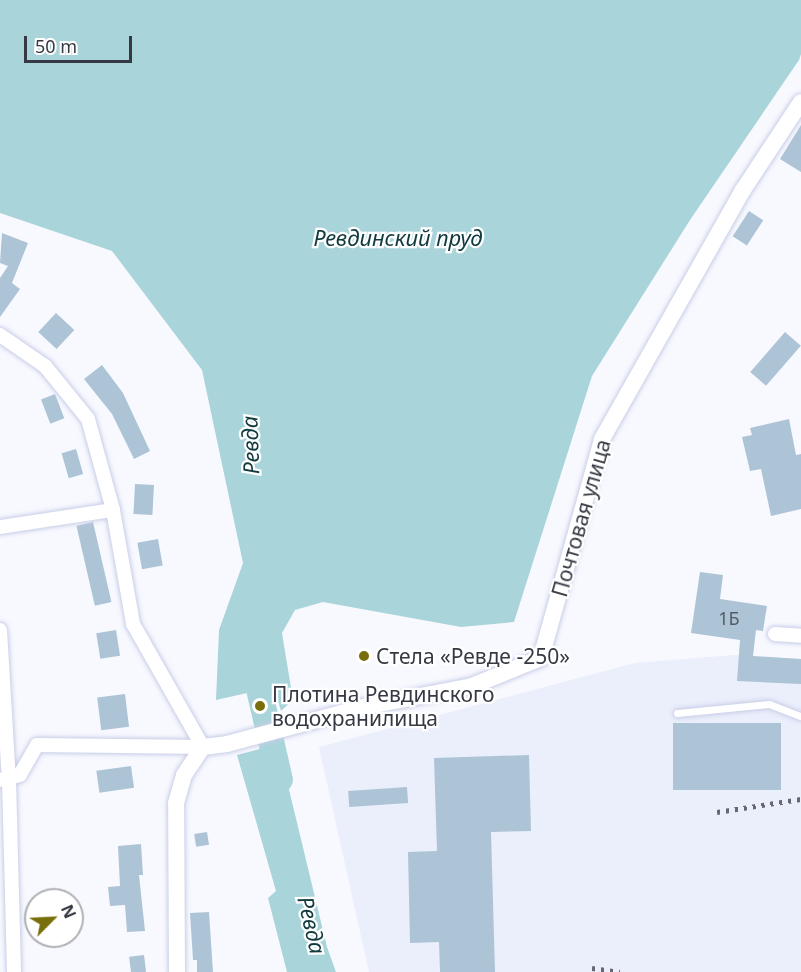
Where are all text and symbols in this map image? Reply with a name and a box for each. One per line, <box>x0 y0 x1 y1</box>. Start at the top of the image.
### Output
scale bar <box>27 24 135 62</box>
text: 50 m <box>35 34 77 58</box>
water label: Ревдинский пруд <box>313 225 483 251</box>
water label: Ревда <box>236 415 264 475</box>
street label: Почтовая улица <box>546 436 616 600</box>
house number: 1Б <box>718 607 740 629</box>
place label: Стела «Ревде -250» <box>376 643 570 669</box>
marker: Стела «Ревде -250» <box>357 649 371 663</box>
place label: Плотина Ревдинского водохранилища <box>272 681 494 731</box>
marker: Плотина Ревдинского водохранилища <box>253 699 267 713</box>
north arrow <box>24 888 84 948</box>
water label: Ревда <box>293 894 331 956</box>
text: N <box>56 901 81 922</box>

